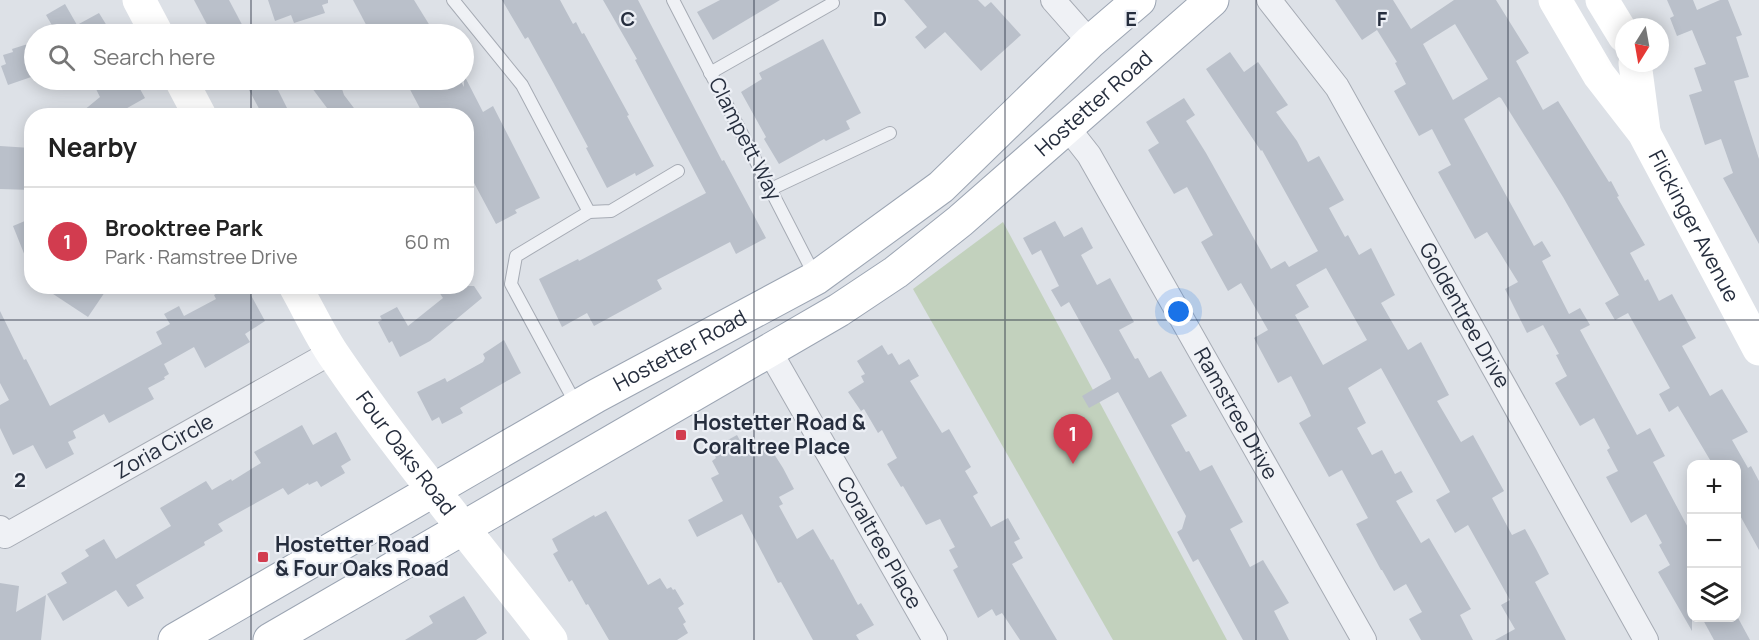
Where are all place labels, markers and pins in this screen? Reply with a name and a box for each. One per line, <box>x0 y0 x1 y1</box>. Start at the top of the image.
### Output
place label: Hostetter Road & Coraltree Place <box>693 408 866 460</box>
pin: 1 <box>1054 414 1092 464</box>
marker: Hostetter Road & Coraltree Place <box>674 428 688 442</box>
place label: Hostetter Road & Four Oaks Road <box>275 530 449 582</box>
marker: Hostetter Road & Four Oaks Road <box>256 550 270 564</box>

